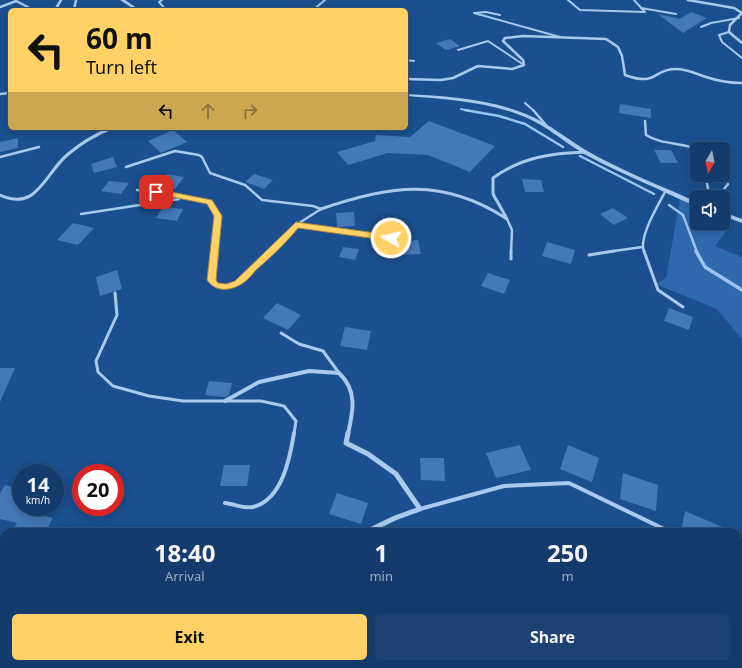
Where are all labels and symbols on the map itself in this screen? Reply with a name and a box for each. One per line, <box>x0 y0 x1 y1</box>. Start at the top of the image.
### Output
north arrow <box>690 142 730 182</box>
pin <box>139 175 173 209</box>
position arrow <box>370 217 412 259</box>
speed limit sign: 20 <box>72 464 124 516</box>

